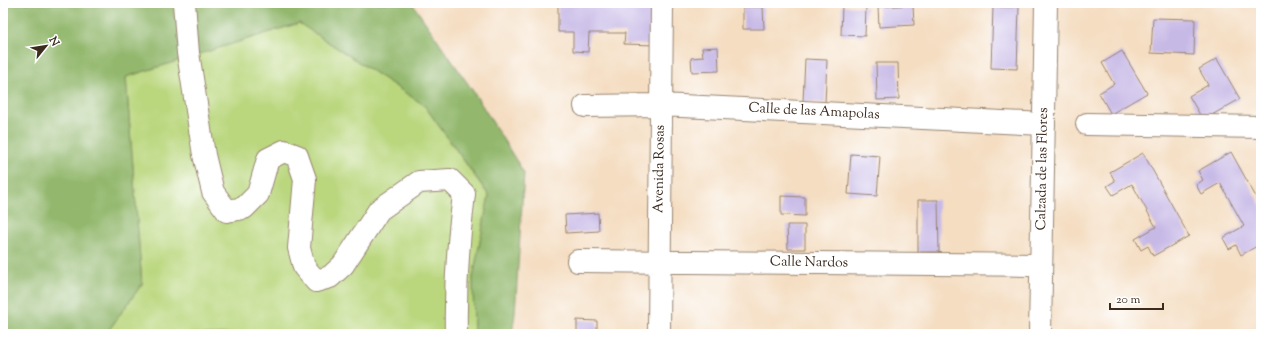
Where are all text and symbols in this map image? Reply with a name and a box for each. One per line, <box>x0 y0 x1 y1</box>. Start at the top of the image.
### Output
north arrow <box>26 26 66 66</box>
text: N <box>44 33 63 49</box>
street label: Calle de las Amapolas <box>748 99 880 125</box>
street label: Calzada de las Flores <box>1032 107 1054 231</box>
street label: Avenida Rosas <box>649 125 671 213</box>
street label: Calle Nardos <box>770 252 848 274</box>
scale bar <box>1110 285 1163 311</box>
text: 20 m <box>1116 291 1141 309</box>

